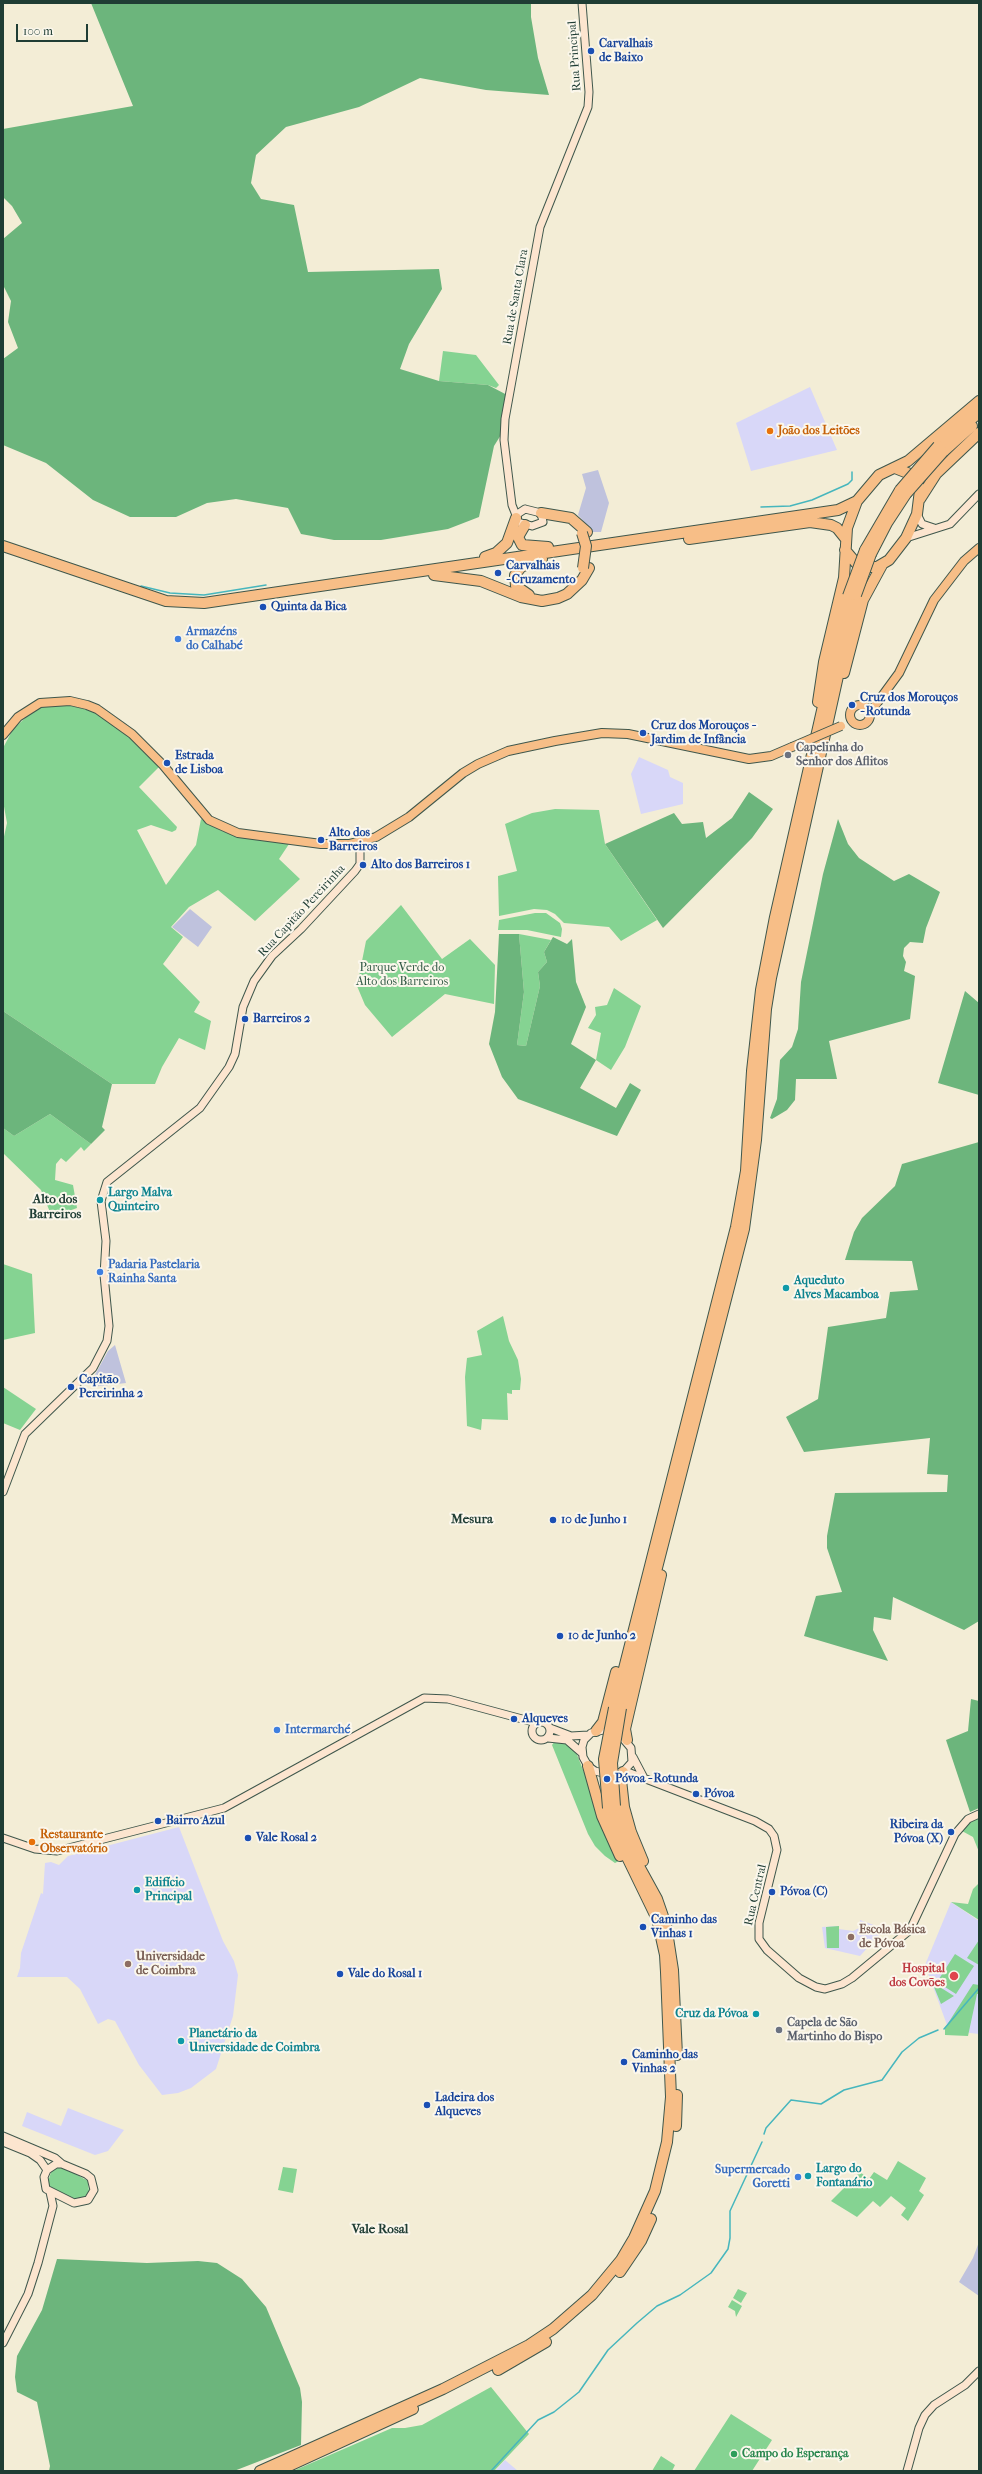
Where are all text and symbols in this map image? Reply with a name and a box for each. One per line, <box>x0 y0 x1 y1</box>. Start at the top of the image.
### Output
scale bar <box>18 16 90 42</box>
street label: Rua Principal <box>565 20 585 92</box>
text: 100 m <box>23 24 53 38</box>
place label: Carvalhais de Baixo <box>599 37 653 65</box>
marker: Carvalhais de Baixo <box>586 46 596 56</box>
street label: Rua de Santa Clara <box>500 248 532 346</box>
place label: João dos Leitões <box>778 424 860 438</box>
marker: João dos Leitões <box>765 426 775 436</box>
place label: Carvalhais - Cruzamento <box>506 559 576 587</box>
marker: Carvalhais - Cruzamento <box>493 568 503 578</box>
place label: Quinta da Bica <box>271 600 347 614</box>
marker: Quinta da Bica <box>258 602 268 612</box>
place label: Armazéns do Calhabé <box>186 625 243 653</box>
marker: Armazéns do Calhabé <box>173 634 183 644</box>
place label: Cruz dos Morouços - Rotunda <box>860 691 958 719</box>
marker: Cruz dos Morouços - Rotunda <box>847 700 857 710</box>
place label: Cruz dos Morouços - Jardim de Infância <box>651 719 755 747</box>
marker: Cruz dos Morouços - Jardim de Infância <box>638 728 648 738</box>
place label: Capelinha do Senhor dos Aflitos <box>796 741 888 769</box>
place label: Estrada de Lisboa <box>175 749 223 777</box>
marker: Capelinha do Senhor dos Aflitos <box>783 750 793 760</box>
marker: Estrada de Lisboa <box>162 758 172 768</box>
place label: Alto dos Barreiros <box>329 826 378 854</box>
marker: Alto dos Barreiros <box>316 835 326 845</box>
place label: Alto dos Barreiros 1 <box>371 858 470 872</box>
marker: Alto dos Barreiros 1 <box>358 860 368 870</box>
street label: Rua Capitão Pereirinha <box>256 862 348 960</box>
park label: Parque Verde do Alto dos Barreiros <box>356 961 448 989</box>
place label: Barreiros 2 <box>253 1012 310 1026</box>
marker: Barreiros 2 <box>240 1014 250 1024</box>
place label: Largo Malva Quinteiro <box>108 1186 172 1214</box>
district label: Alto dos Barreiros <box>29 1192 81 1223</box>
marker: Largo Malva Quinteiro <box>95 1195 105 1205</box>
place label: Padaria Pastelaria Rainha Santa <box>108 1258 200 1286</box>
marker: Padaria Pastelaria Rainha Santa <box>95 1267 105 1277</box>
place label: Aqueduto Alves Macamboa <box>794 1274 879 1302</box>
marker: Aqueduto Alves Macamboa <box>781 1283 791 1293</box>
place label: Capitão Pereirinha 2 <box>79 1373 143 1401</box>
marker: Capitão Pereirinha 2 <box>66 1382 76 1392</box>
district label: Mesura <box>451 1512 493 1528</box>
place label: 10 de Junho 1 <box>561 1513 627 1527</box>
marker: 10 de Junho 1 <box>548 1515 558 1525</box>
place label: 10 de Junho 2 <box>568 1629 636 1643</box>
marker: 10 de Junho 2 <box>555 1631 565 1641</box>
place label: Alqueves <box>522 1712 568 1726</box>
marker: Alqueves <box>509 1714 519 1724</box>
place label: Intermarché <box>285 1723 350 1737</box>
marker: Intermarché <box>272 1725 282 1735</box>
place label: Póvoa - Rotunda <box>615 1772 698 1786</box>
marker: Póvoa - Rotunda <box>602 1774 612 1784</box>
place label: Póvoa <box>704 1787 734 1801</box>
marker: Póvoa <box>691 1789 701 1799</box>
place label: Bairro Azul <box>166 1814 225 1828</box>
marker: Bairro Azul <box>153 1816 163 1826</box>
place label: Ribeira da Póvoa (X) <box>890 1818 943 1846</box>
marker: Ribeira da Póvoa (X) <box>946 1827 956 1837</box>
place label: Restaurante Observatório <box>40 1828 108 1856</box>
place label: Vale Rosal 2 <box>256 1831 317 1845</box>
marker: Vale Rosal 2 <box>243 1833 253 1843</box>
marker: Restaurante Observatório <box>27 1837 37 1847</box>
street label: Rua Central <box>742 1863 770 1927</box>
place label: Edifício Principal <box>145 1876 192 1904</box>
marker: Edifício Principal <box>132 1885 142 1895</box>
place label: Póvoa (C) <box>780 1885 828 1899</box>
marker: Póvoa (C) <box>767 1887 777 1897</box>
place label: Caminho das Vinhas 1 <box>651 1913 717 1941</box>
marker: Caminho das Vinhas 1 <box>638 1922 648 1932</box>
place label: Escola Básica de Póvoa <box>859 1923 926 1951</box>
marker: Escola Básica de Póvoa <box>846 1932 856 1942</box>
place label: Universidade de Coimbra <box>136 1950 205 1978</box>
marker: Universidade de Coimbra <box>123 1959 133 1969</box>
place label: Hospital dos Covões <box>889 1962 945 1990</box>
place label: Vale do Rosal 1 <box>348 1967 422 1981</box>
marker: Vale do Rosal 1 <box>335 1969 345 1979</box>
marker: Hospital dos Covões <box>948 1970 960 1982</box>
place label: Cruz da Póvoa <box>675 2007 748 2021</box>
marker: Cruz da Póvoa <box>751 2009 761 2019</box>
place label: Capela de São Martinho do Bispo <box>787 2016 882 2044</box>
marker: Capela de São Martinho do Bispo <box>774 2025 784 2035</box>
place label: Planetário da Universidade de Coimbra <box>189 2027 320 2055</box>
marker: Planetário da Universidade de Coimbra <box>176 2036 186 2046</box>
place label: Caminho das Vinhas 2 <box>632 2048 698 2076</box>
marker: Caminho das Vinhas 2 <box>619 2057 629 2067</box>
place label: Ladeira dos Alqueves <box>435 2091 494 2119</box>
marker: Ladeira dos Alqueves <box>422 2100 432 2110</box>
place label: Largo do Fontanário <box>816 2162 872 2190</box>
place label: Supermercado Goretti <box>715 2163 790 2191</box>
marker: Largo do Fontanário <box>803 2171 813 2181</box>
marker: Supermercado Goretti <box>793 2172 803 2182</box>
district label: Vale Rosal <box>352 2222 408 2238</box>
place label: Campo do Esperança <box>742 2447 849 2461</box>
marker: Campo do Esperança <box>729 2449 739 2459</box>

